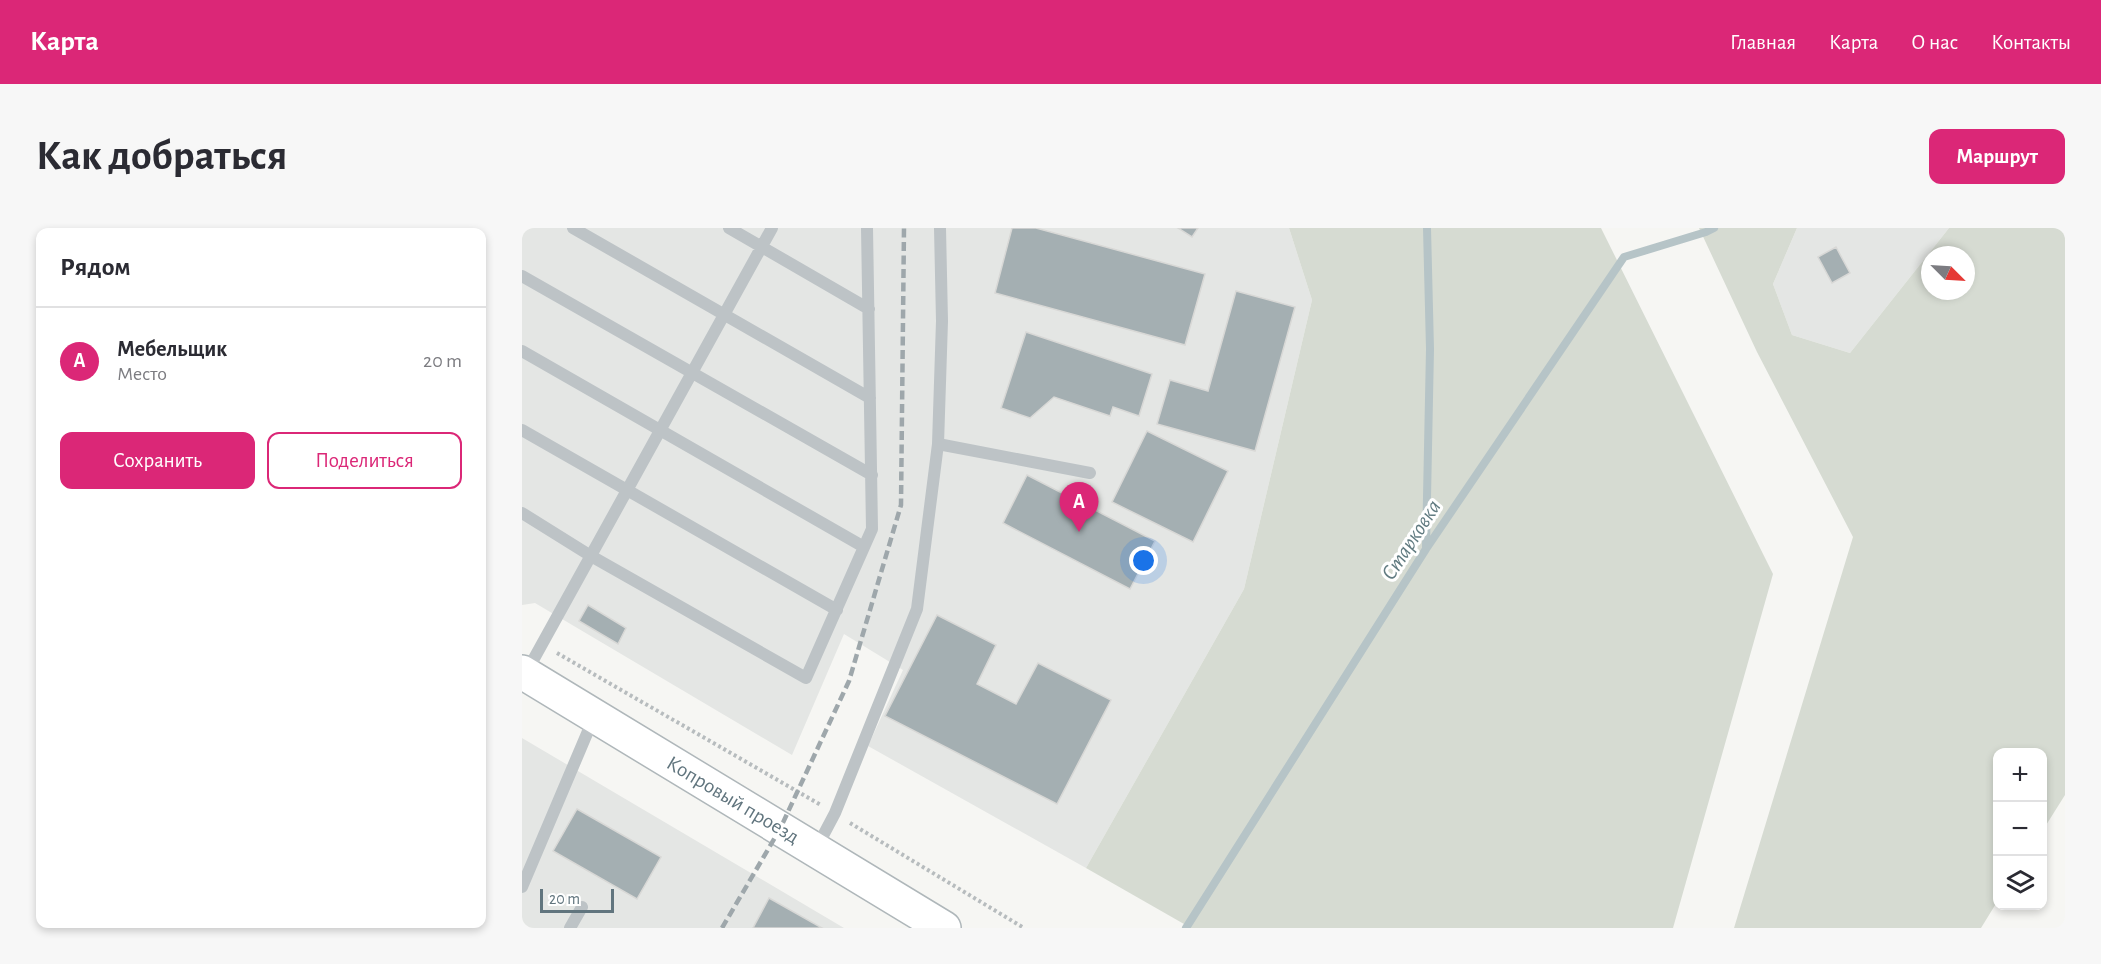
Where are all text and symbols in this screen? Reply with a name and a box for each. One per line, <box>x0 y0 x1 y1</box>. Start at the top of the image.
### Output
text: Карта <box>30 28 99 56</box>
text: Главная <box>1730 32 1796 53</box>
text: Карта <box>1829 32 1878 53</box>
text: О нас <box>1911 32 1958 53</box>
text: Контакты <box>1991 32 2071 53</box>
button: Маршрут <box>1929 129 2065 184</box>
text: Как добраться <box>36 135 287 177</box>
north arrow <box>1921 246 1975 300</box>
text: Рядом <box>60 254 131 280</box>
text: Мебельщик <box>117 338 227 360</box>
text: A <box>74 351 86 371</box>
text: 20 m <box>423 351 462 371</box>
text: Место <box>117 364 167 384</box>
button: Сохранить <box>60 432 255 489</box>
button: Поделиться <box>267 432 462 489</box>
pin: A <box>1060 482 1098 532</box>
water label: Старковка <box>1377 496 1446 584</box>
your location <box>1129 546 1158 575</box>
map controls <box>1993 748 2047 910</box>
button: + <box>1993 748 2047 802</box>
street label: Копровый проезд <box>663 752 803 848</box>
button: − <box>1993 802 2047 856</box>
button: layers <box>1993 856 2047 910</box>
scale bar <box>540 886 614 914</box>
text: 20 m <box>549 891 580 907</box>

